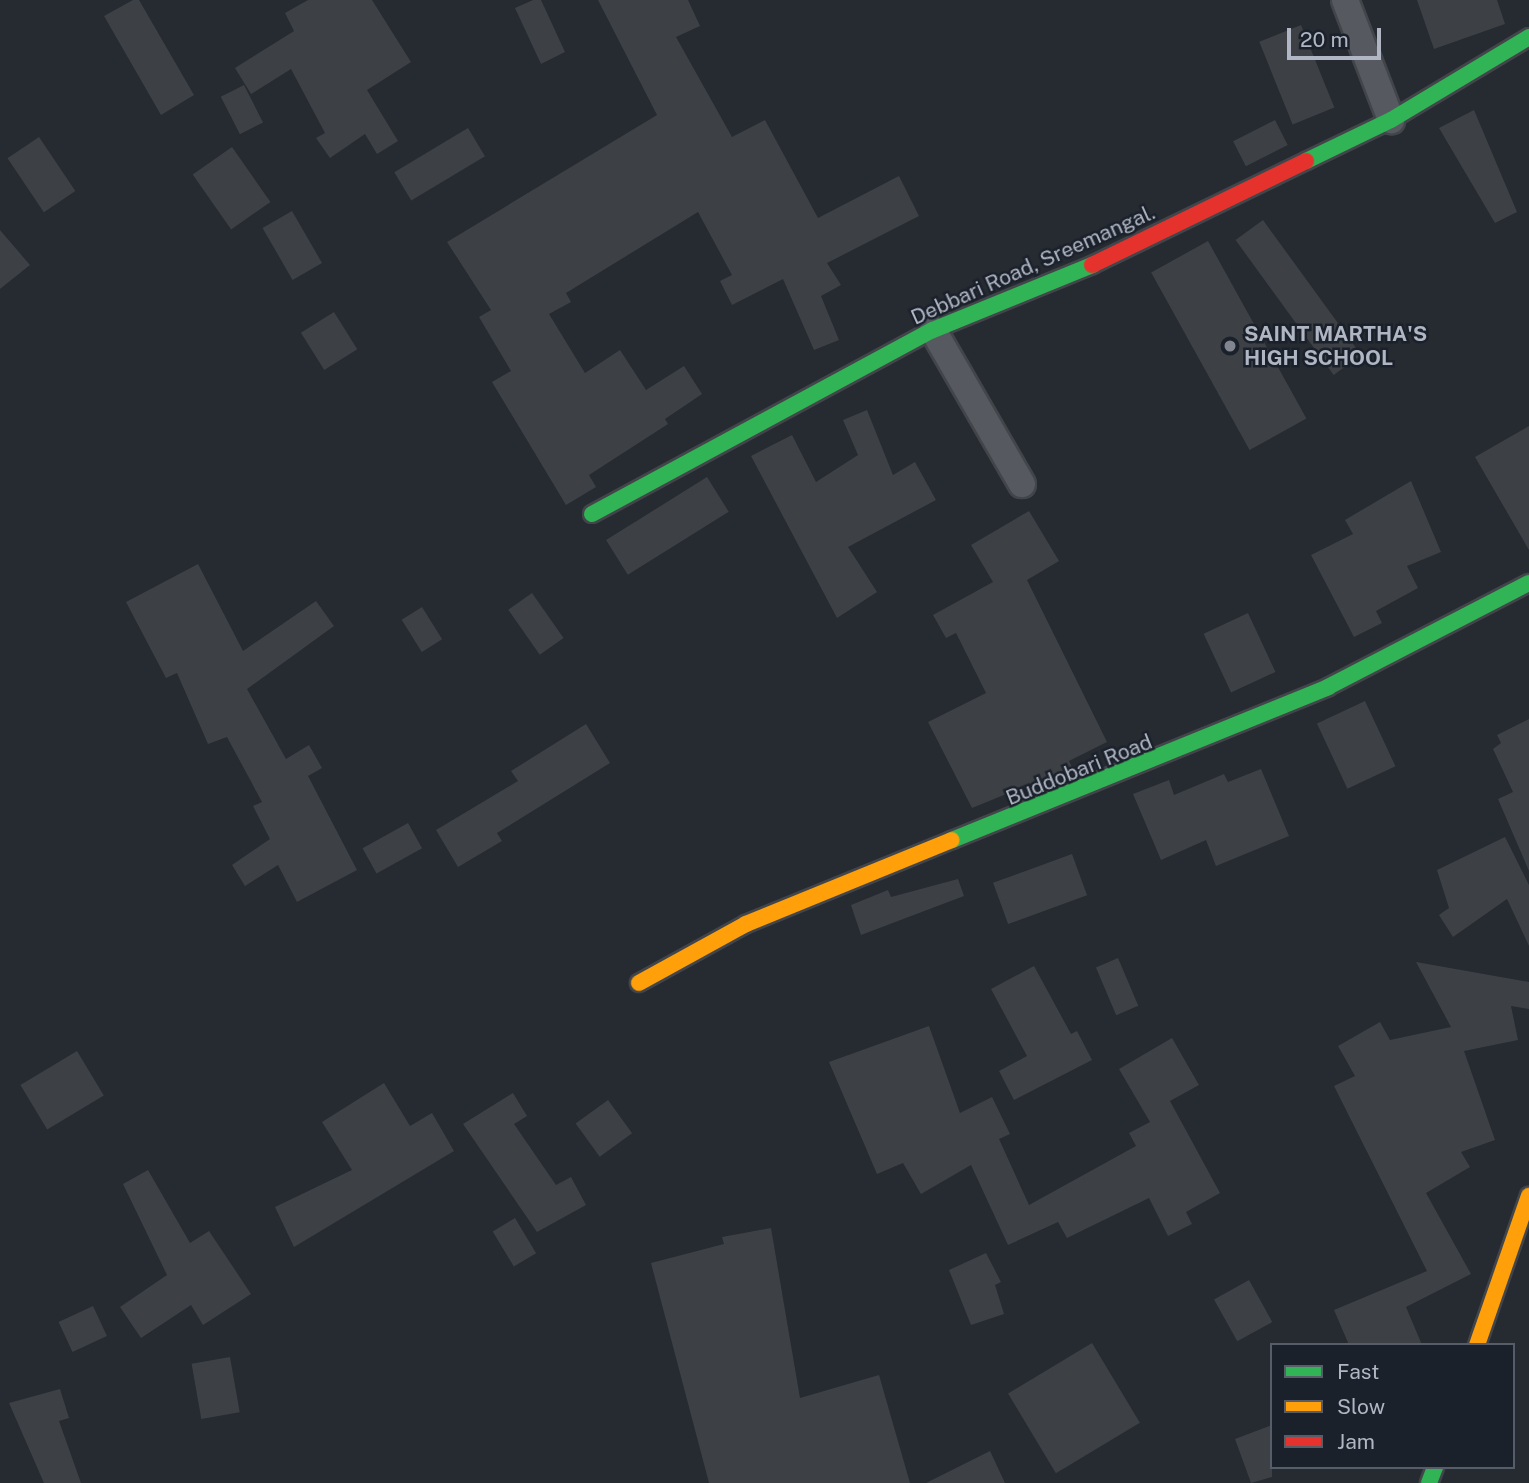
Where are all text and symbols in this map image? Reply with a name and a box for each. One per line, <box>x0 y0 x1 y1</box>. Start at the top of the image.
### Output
scale bar <box>1291 14 1386 58</box>
text: 20 m <box>1300 27 1349 52</box>
street label: Debbari Road, Sreemangal. <box>907 200 1159 330</box>
place label: SAINT MARTHA'S HIGH SCHOOL <box>1244 321 1427 371</box>
marker: SAINT MARTHA'S HIGH SCHOOL <box>1222 338 1238 354</box>
street label: Buddobari Road <box>1002 729 1156 811</box>
legend <box>1270 1343 1515 1469</box>
text: Fast <box>1337 1359 1379 1384</box>
text: Slow <box>1337 1394 1385 1419</box>
text: Jam <box>1337 1429 1375 1454</box>

